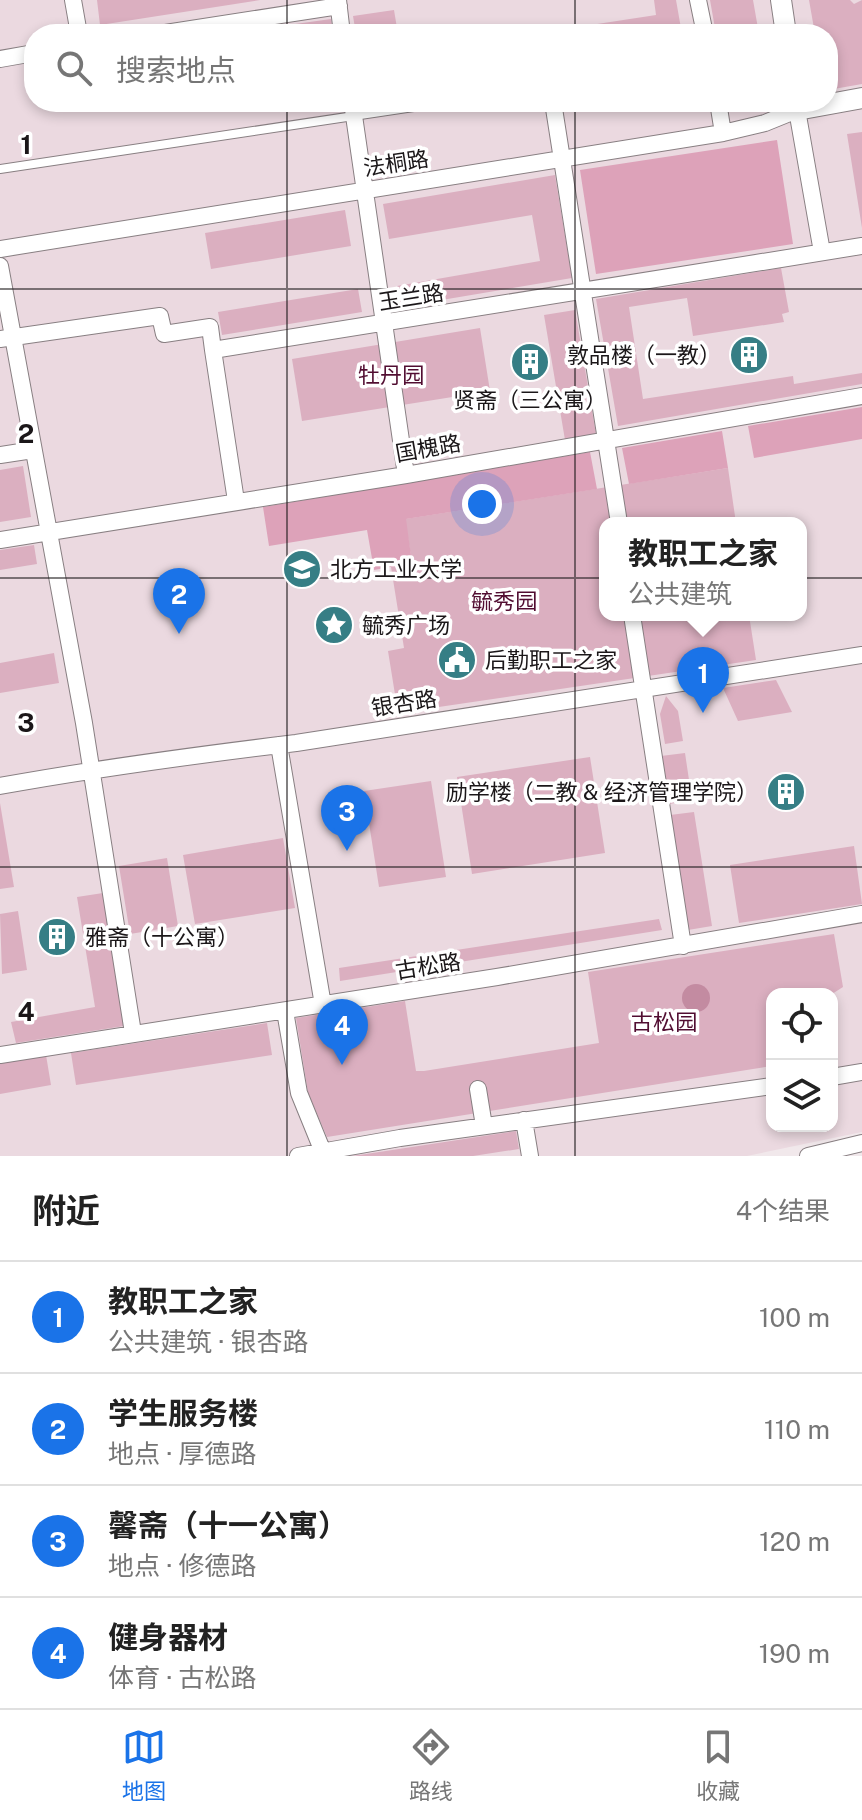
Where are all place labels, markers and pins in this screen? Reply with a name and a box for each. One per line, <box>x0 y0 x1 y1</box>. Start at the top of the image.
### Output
building icon: 敦品楼（一教） <box>728 334 770 376</box>
building icon: 贤斋（三公寓） <box>509 341 551 383</box>
place label: 敦品楼（一教） <box>567 342 721 368</box>
place label: 贤斋（三公寓） <box>453 387 607 413</box>
school or university icon: 北方工业大学 <box>281 548 323 590</box>
place label: 北方工业大学 <box>330 556 462 582</box>
pin: 2 <box>153 568 205 634</box>
place icon: 毓秀广场 <box>313 604 355 646</box>
place label: 毓秀广场 <box>362 612 450 638</box>
public building icon: 后勤职工之家 <box>436 639 478 681</box>
place label: 后勤职工之家 <box>485 647 617 673</box>
pin: 1 <box>677 647 729 713</box>
building icon: 励学楼（二教 & 经济管理学院） <box>765 771 807 813</box>
place label: 励学楼（二教 & 经济管理学院） <box>446 779 758 805</box>
pin: 3 <box>321 785 373 851</box>
building icon: 雅斋（十公寓） <box>36 916 78 958</box>
place label: 雅斋（十公寓） <box>85 924 239 950</box>
pin: 4 <box>316 999 368 1065</box>

